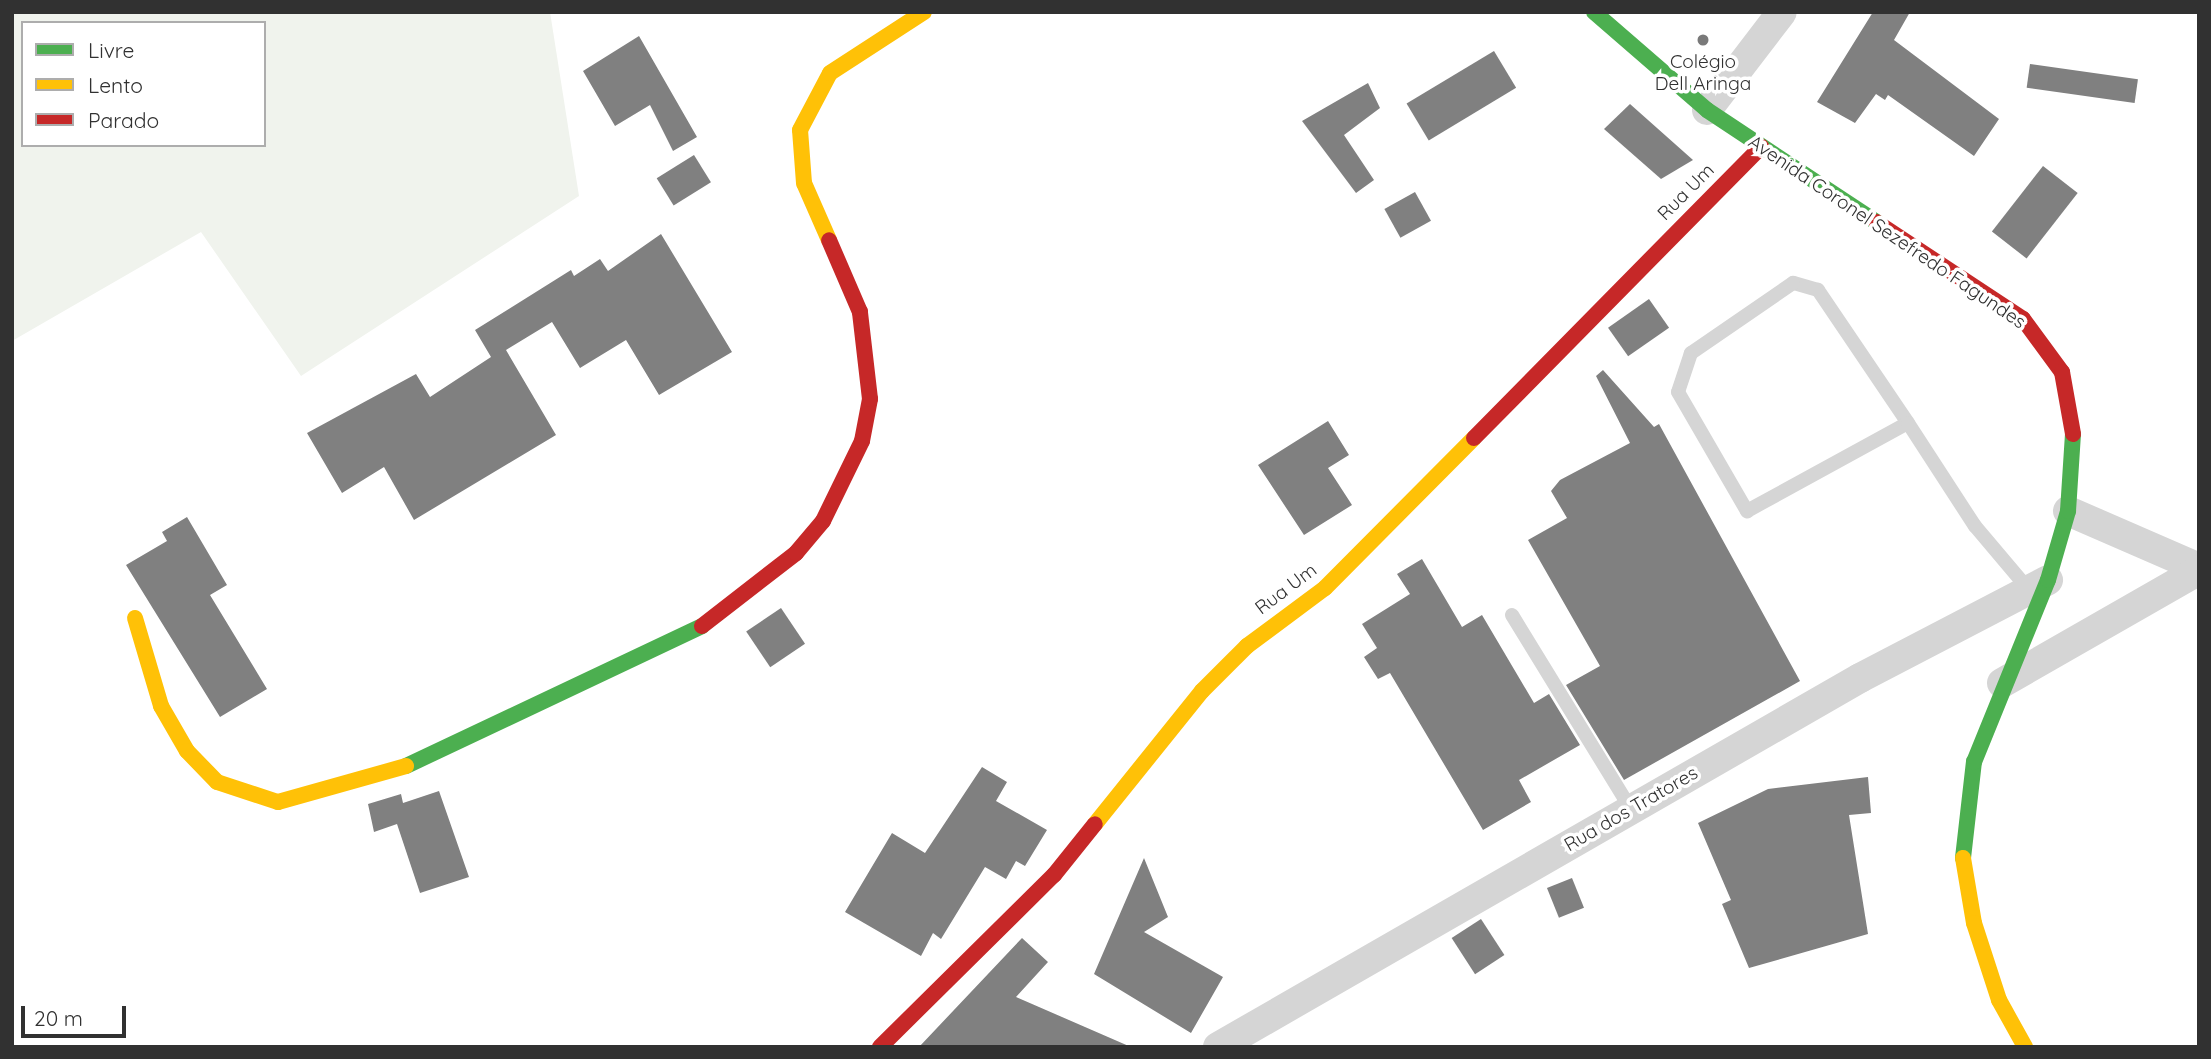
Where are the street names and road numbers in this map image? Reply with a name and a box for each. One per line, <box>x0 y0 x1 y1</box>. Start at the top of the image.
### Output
street label: Avenida Coronel Sezefredo Fagundes <box>1744 130 2030 334</box>
street label: Rua Um <box>1653 159 1719 225</box>
street label: Rua Um <box>1251 559 1321 619</box>
street label: Rua dos Tratores <box>1560 762 1702 856</box>

